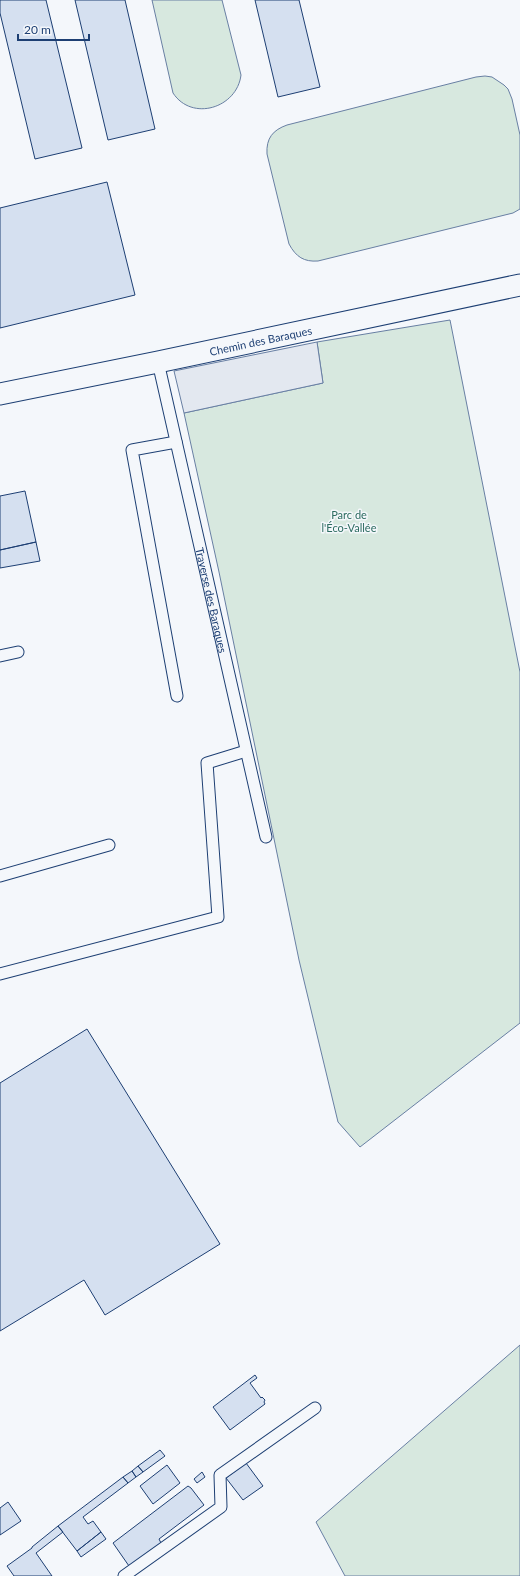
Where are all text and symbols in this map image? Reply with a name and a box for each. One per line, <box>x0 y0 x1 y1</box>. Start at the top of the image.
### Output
scale bar <box>18 16 89 42</box>
text: 20 m <box>24 22 51 37</box>
street label: Chemin des Baraques <box>208 323 313 357</box>
park label: Parc de l'Éco-Vallée <box>322 508 377 534</box>
street label: Traverse des Baraques <box>194 546 230 654</box>

